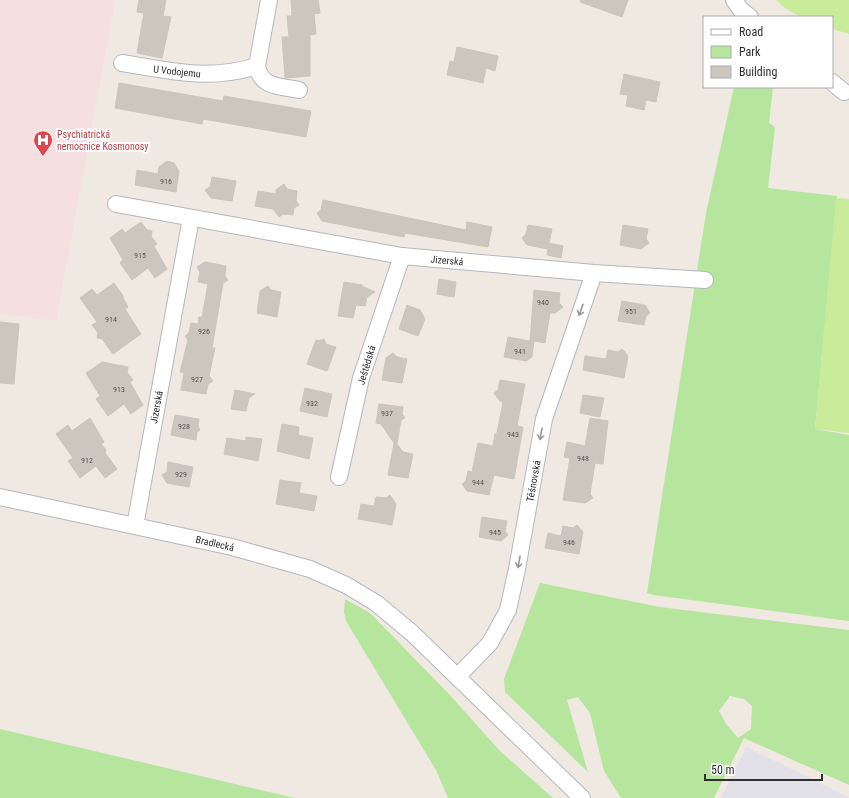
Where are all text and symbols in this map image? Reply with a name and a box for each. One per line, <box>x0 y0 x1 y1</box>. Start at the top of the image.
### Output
legend <box>703 16 833 88</box>
text: Road <box>739 25 763 39</box>
text: Park <box>739 45 761 59</box>
street label: U Vodojemu <box>153 64 201 79</box>
text: Building <box>739 65 777 79</box>
hospital icon: Psychiatrická nemocnice Kosmonosy <box>32 129 54 157</box>
place label: Psychiatrická nemocnice Kosmonosy <box>57 129 148 152</box>
house number: 916 <box>160 177 172 186</box>
house number: 915 <box>134 251 146 260</box>
street label: Jizerská <box>430 254 464 267</box>
house number: 940 <box>537 298 549 307</box>
one-way arrow <box>577 304 585 316</box>
house number: 951 <box>625 307 637 316</box>
house number: 914 <box>105 315 117 324</box>
house number: 926 <box>198 327 210 336</box>
street label: Ještědská <box>355 344 378 386</box>
house number: 941 <box>514 347 526 356</box>
house number: 927 <box>191 375 203 384</box>
house number: 913 <box>113 385 125 394</box>
street label: Jizerská <box>148 390 165 424</box>
house number: 932 <box>306 399 318 408</box>
house number: 937 <box>381 409 393 418</box>
house number: 928 <box>178 422 190 431</box>
one-way arrow <box>537 427 545 440</box>
house number: 943 <box>507 430 519 439</box>
house number: 948 <box>577 454 589 463</box>
house number: 912 <box>81 456 93 465</box>
street label: Těšnovská <box>524 459 543 503</box>
house number: 929 <box>175 470 187 479</box>
house number: 944 <box>472 478 484 487</box>
house number: 945 <box>489 528 501 537</box>
street label: Bradlecká <box>195 534 235 553</box>
house number: 946 <box>563 538 575 547</box>
one-way arrow <box>514 555 522 568</box>
scale bar <box>705 756 822 782</box>
text: 50 m <box>711 763 735 777</box>

